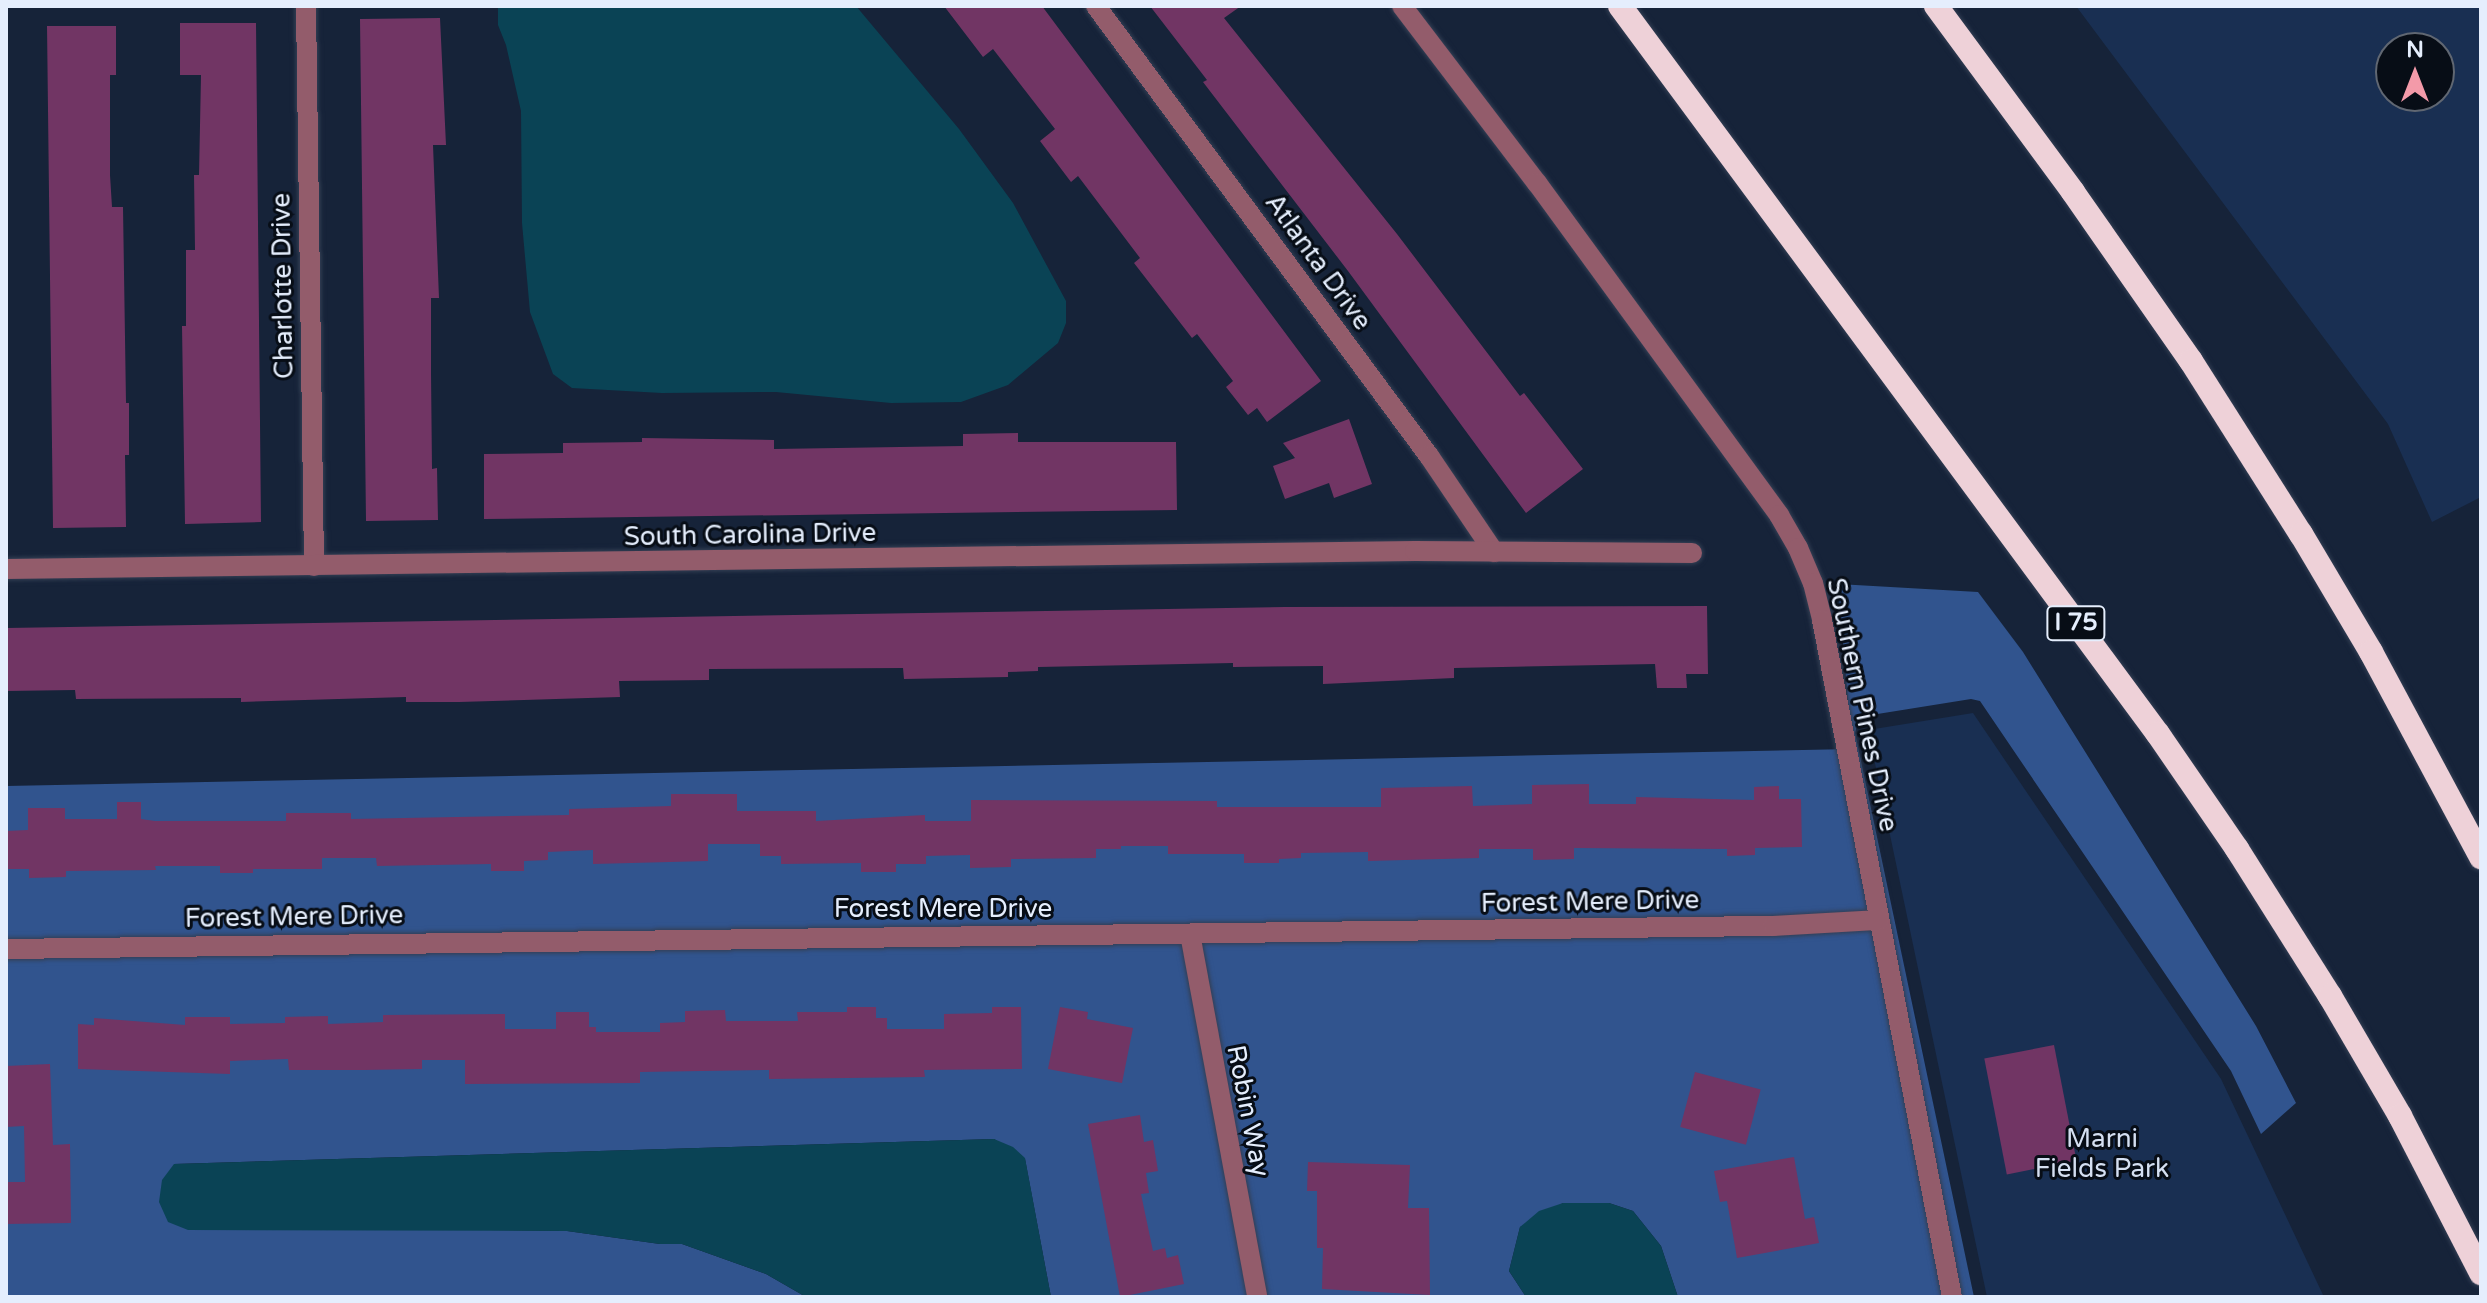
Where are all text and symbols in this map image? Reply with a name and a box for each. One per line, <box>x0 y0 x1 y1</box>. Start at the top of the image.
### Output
north arrow <box>2375 32 2455 112</box>
text: N <box>2406 37 2424 63</box>
street label: Atlanta Drive <box>1258 188 1378 336</box>
street label: Charlotte Drive <box>266 193 300 379</box>
street label: South Carolina Drive <box>624 517 876 553</box>
street label: Southern Pines Drive <box>1820 575 1904 835</box>
road number: I 75 <box>2046 603 2106 643</box>
street label: Forest Mere Drive <box>1481 884 1699 920</box>
street label: Forest Mere Drive <box>834 893 1052 925</box>
street label: Forest Mere Drive <box>185 899 403 935</box>
street label: Robin Way <box>1220 1043 1276 1179</box>
park label: Marni Fields Park <box>2035 1123 2169 1184</box>

